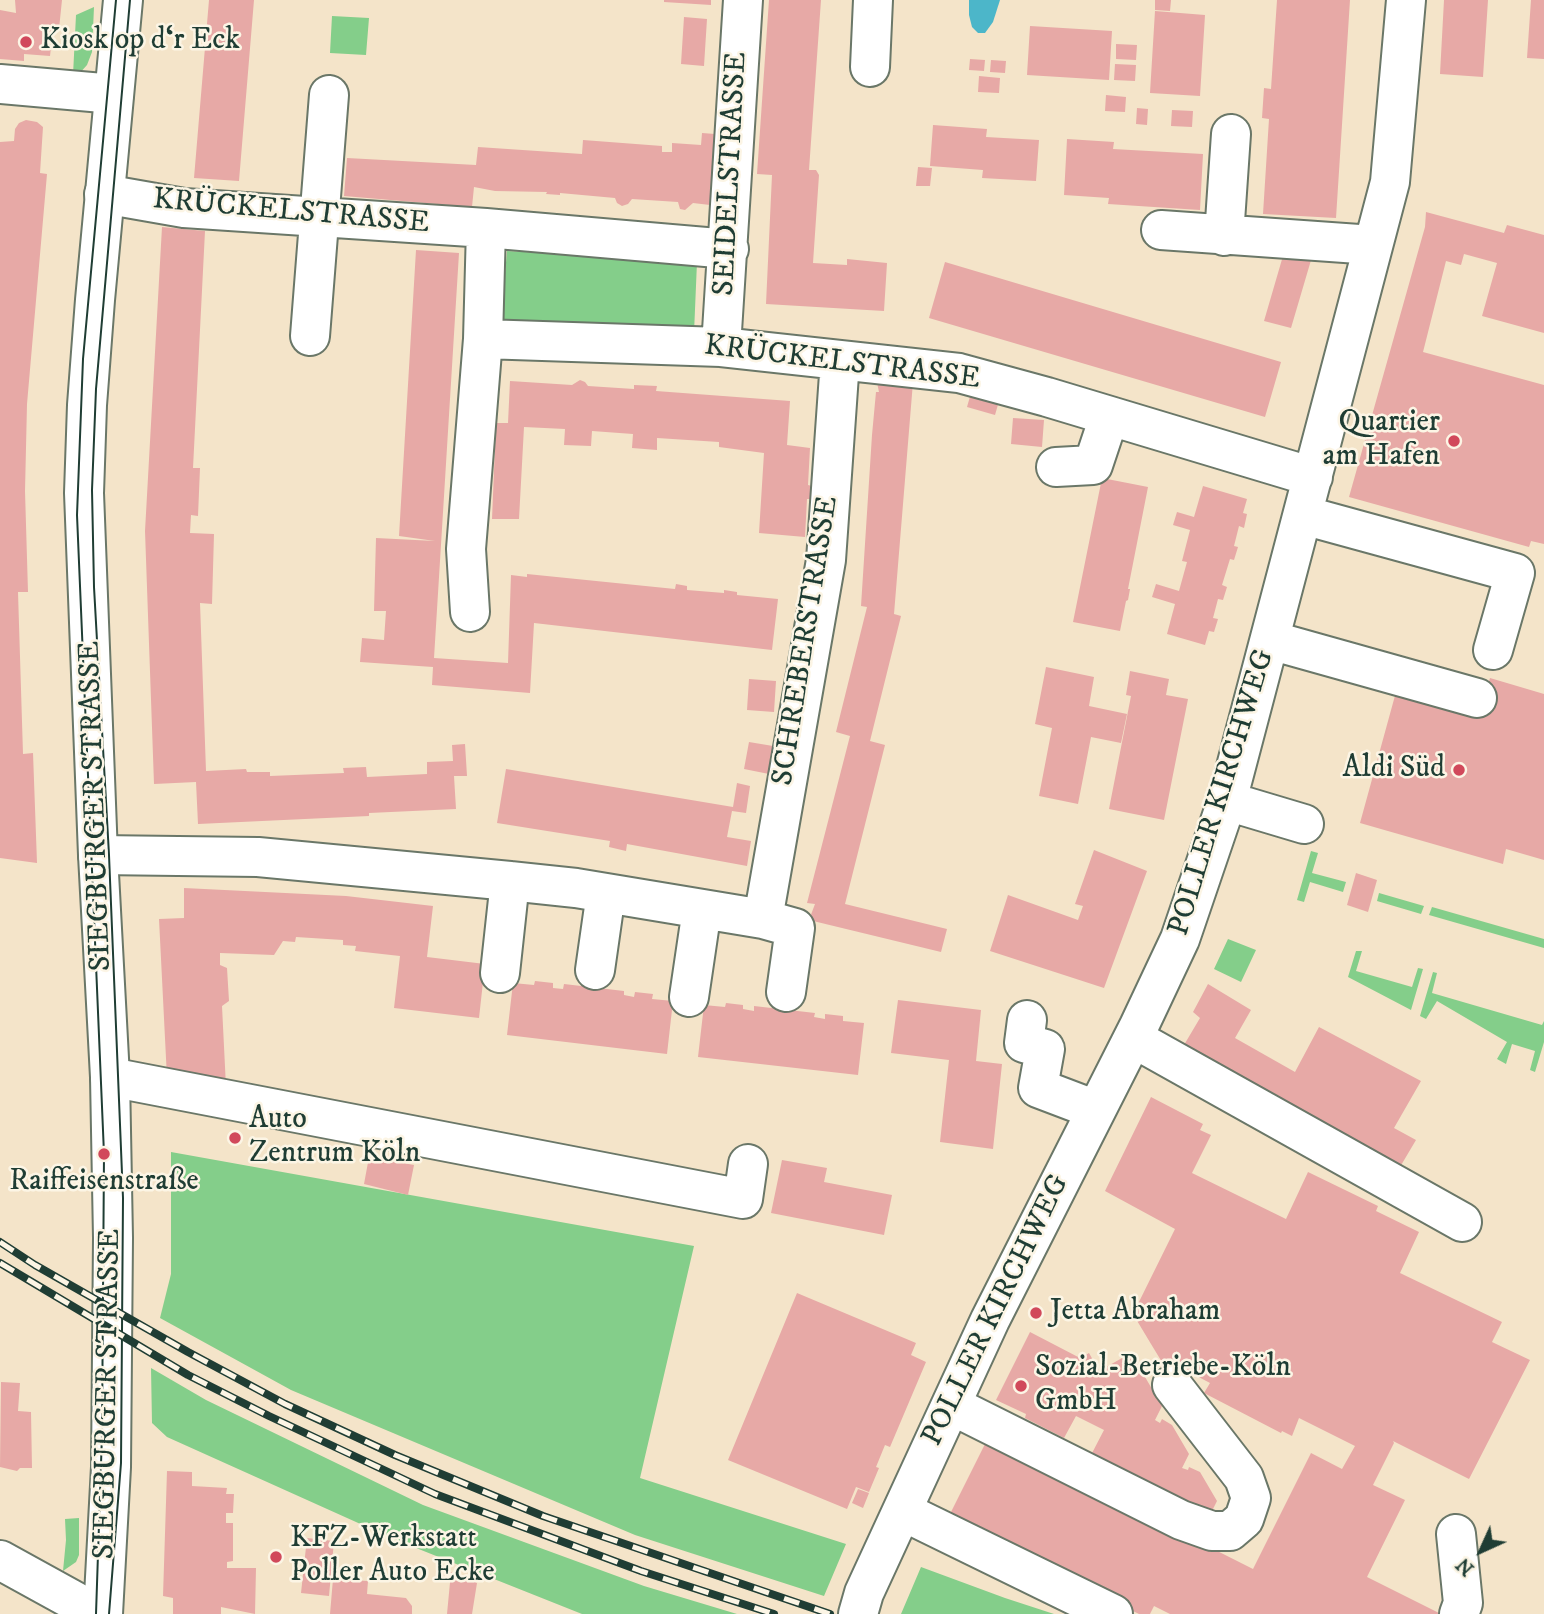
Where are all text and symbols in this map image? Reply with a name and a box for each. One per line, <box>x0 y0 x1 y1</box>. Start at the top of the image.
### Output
place label: Kiosk op d‘r Eck <box>40 24 240 60</box>
marker: Kiosk op d‘r Eck <box>18 34 34 50</box>
street label: SEIDELSTRASSE <box>708 51 756 297</box>
street label: KRÜCKELSTRASSE <box>151 183 431 243</box>
street label: KRÜCKELSTRASSE <box>702 329 982 399</box>
place label: Quartier am Hafen <box>1323 406 1440 476</box>
marker: Quartier am Hafen <box>1446 433 1462 449</box>
street label: SCHREBERSTRASSE <box>766 494 848 788</box>
street label: SIEGBURGER STRASSE <box>73 640 121 972</box>
street label: POLLER KIRCHWEG <box>1162 646 1284 940</box>
place label: Aldi Süd <box>1343 752 1445 788</box>
marker: Aldi Süd <box>1451 762 1467 778</box>
place label: Auto Zentrum Köln <box>249 1103 420 1174</box>
marker: Auto Zentrum Köln <box>227 1130 243 1146</box>
marker: Raiffeisenstraße <box>96 1146 112 1162</box>
place label: Raiffeisenstraße <box>9 1165 199 1201</box>
street label: POLLER KIRCHWEG <box>916 1170 1078 1452</box>
street label: SIEGBURGER STRASSE <box>88 1228 130 1560</box>
place label: Jetta Abraham <box>1050 1295 1220 1331</box>
marker: Jetta Abraham <box>1028 1305 1044 1321</box>
place label: Sozial-Betriebe-Köln GmbH <box>1035 1351 1291 1422</box>
marker: Sozial-Betriebe-Köln GmbH <box>1013 1378 1029 1394</box>
north arrow <box>1446 1516 1516 1586</box>
place label: KFZ-Werkstatt Poller Auto Ecke <box>290 1522 495 1592</box>
marker: KFZ-Werkstatt Poller Auto Ecke <box>268 1549 284 1565</box>
text: N <box>1452 1553 1479 1580</box>

